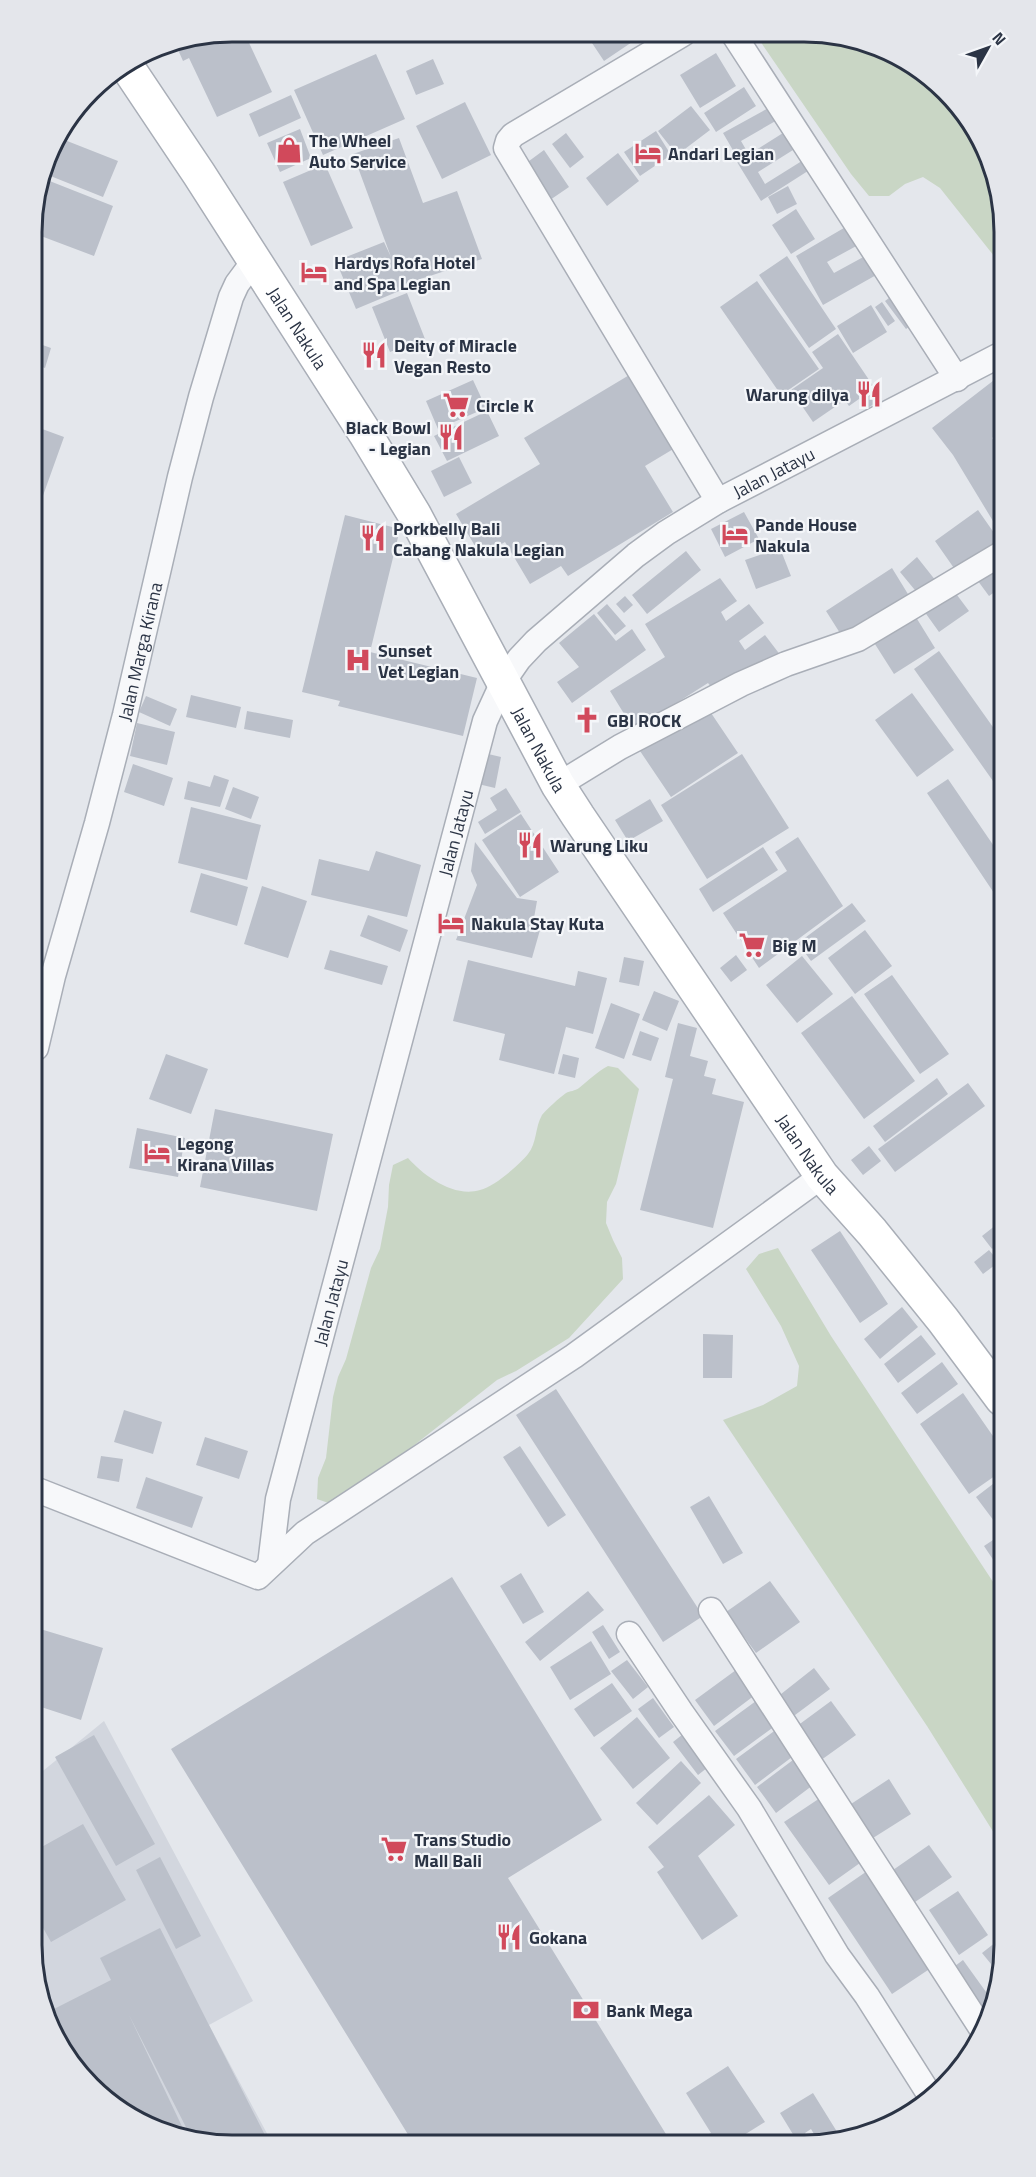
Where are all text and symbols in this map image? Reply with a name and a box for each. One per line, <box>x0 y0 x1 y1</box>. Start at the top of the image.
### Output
north arrow <box>958 18 1018 78</box>
text: N <box>987 26 1012 50</box>
place label: The Wheel Auto Service <box>309 127 406 175</box>
shop icon: The Wheel Auto Service <box>274 135 304 165</box>
hotel icon: Andari Legian <box>633 138 663 168</box>
place label: Andari Legian <box>668 140 774 167</box>
place label: Hardys Rofa Hotel and Spa Legian <box>334 249 476 297</box>
hotel icon: Hardys Rofa Hotel and Spa Legian <box>299 257 329 287</box>
street label: Jalan Nakula <box>261 281 334 375</box>
place label: Deity of Miracle Vegan Resto <box>394 332 517 380</box>
restaurant icon: Deity of Miracle Vegan Resto <box>359 340 389 370</box>
restaurant icon: Warung dilya <box>854 379 884 409</box>
place label: Warung dilya <box>746 381 849 408</box>
supermarket icon: Circle K <box>441 390 471 420</box>
place label: Circle K <box>476 392 534 419</box>
place label: Black Bowl - Legian <box>345 414 431 462</box>
restaurant icon: Black Bowl - Legian <box>436 422 466 452</box>
street label: Jalan Jatayu <box>728 440 819 505</box>
place label: Pande House Nakula <box>755 511 857 559</box>
place label: Porkbelly Bali Cabang Nakula Legian <box>393 515 565 563</box>
hotel icon: Pande House Nakula <box>720 519 750 549</box>
restaurant icon: Porkbelly Bali Cabang Nakula Legian <box>358 523 388 553</box>
street label: Jalan Marga Kirana <box>111 579 169 724</box>
place label: Sunset Vet Legian <box>378 637 459 685</box>
hospital icon: Sunset Vet Legian <box>343 645 373 675</box>
street label: Jalan Nakula <box>505 702 573 798</box>
church icon: GBI ROCK <box>572 705 602 735</box>
place label: GBI ROCK <box>607 707 682 734</box>
street label: Jalan Jatayu <box>431 786 480 879</box>
restaurant icon: Warung Liku <box>515 830 545 860</box>
place label: Warung Liku <box>550 832 648 859</box>
hotel icon: Nakula Stay Kuta <box>436 908 466 938</box>
place label: Nakula Stay Kuta <box>471 910 604 937</box>
supermarket icon: Big M <box>737 930 767 960</box>
place label: Big M <box>772 932 817 959</box>
street label: Jalan Nakula <box>770 1108 846 1200</box>
place label: Legong Kirana Villas <box>177 1130 274 1178</box>
hotel icon: Legong Kirana Villas <box>142 1138 172 1168</box>
street label: Jalan Jatayu <box>306 1256 355 1349</box>
place label: Trans Studio Mall Bali <box>414 1826 511 1874</box>
supermarket icon: Trans Studio Mall Bali <box>379 1834 409 1864</box>
restaurant icon: Gokana <box>494 1922 524 1952</box>
place label: Gokana <box>529 1924 587 1951</box>
bank icon: Bank Mega <box>571 1995 601 2025</box>
place label: Bank Mega <box>606 1997 693 2024</box>

